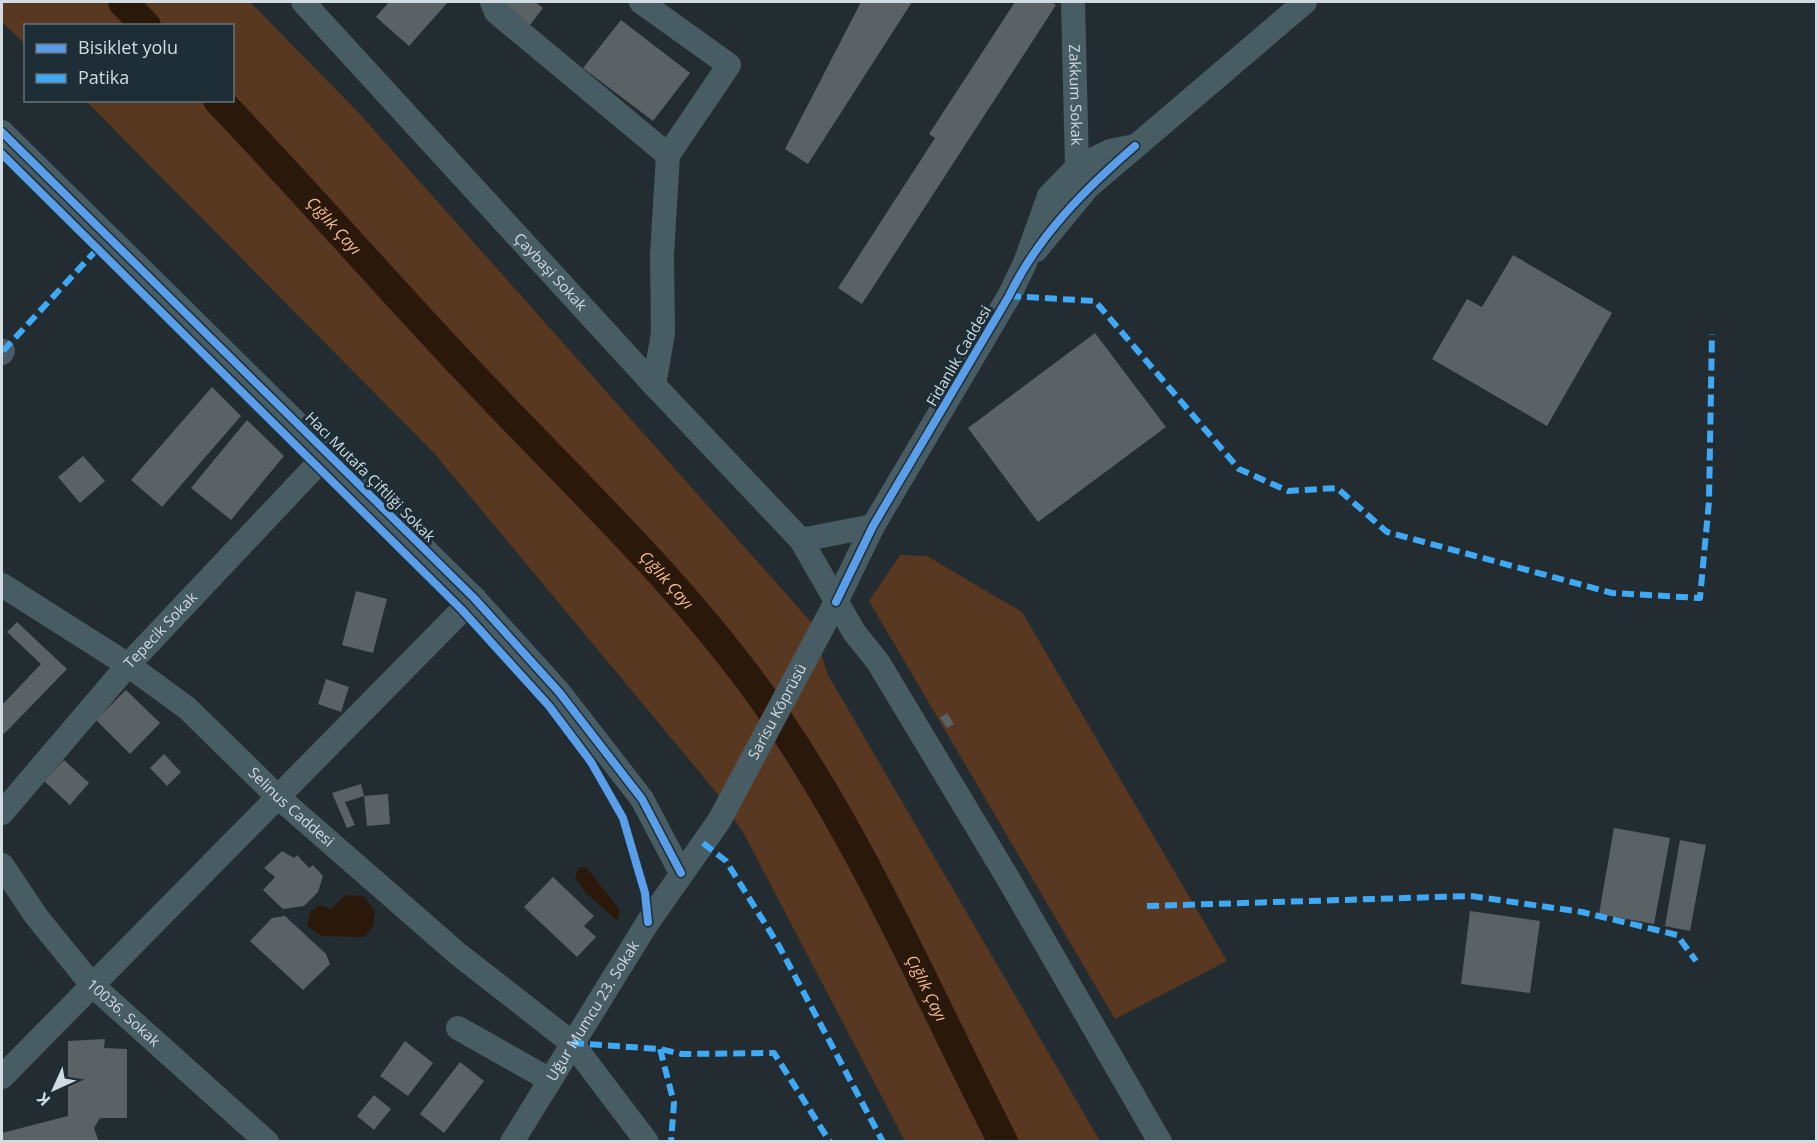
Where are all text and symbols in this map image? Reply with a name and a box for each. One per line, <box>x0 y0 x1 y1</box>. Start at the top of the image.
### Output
legend <box>24 24 234 102</box>
text: Bisiklet yolu <box>78 35 178 59</box>
street label: Zakkum Sokak <box>1065 44 1087 146</box>
text: Patika <box>78 65 129 89</box>
water label: Çığlık Çayı <box>302 191 367 259</box>
street label: Çaybaşi Sokak <box>510 228 592 315</box>
street label: Fidanlık Caddesi <box>921 302 995 409</box>
street label: Hacı Mutafa Çiftliği Sokak <box>301 407 440 546</box>
water label: Çığlık Çayı <box>635 546 699 614</box>
street label: Tepecik Sokak <box>119 587 201 672</box>
street label: Sarisu Kōprüsü <box>743 660 810 763</box>
street label: Selinus Caddesi <box>244 762 339 851</box>
street label: Uğur Mumcu 23. Sokak <box>541 936 643 1084</box>
water label: Çığlık Çayı <box>901 951 953 1025</box>
street label: 10036. Sokak <box>83 974 165 1050</box>
north arrow <box>24 1059 84 1119</box>
text: K <box>32 1088 55 1111</box>

